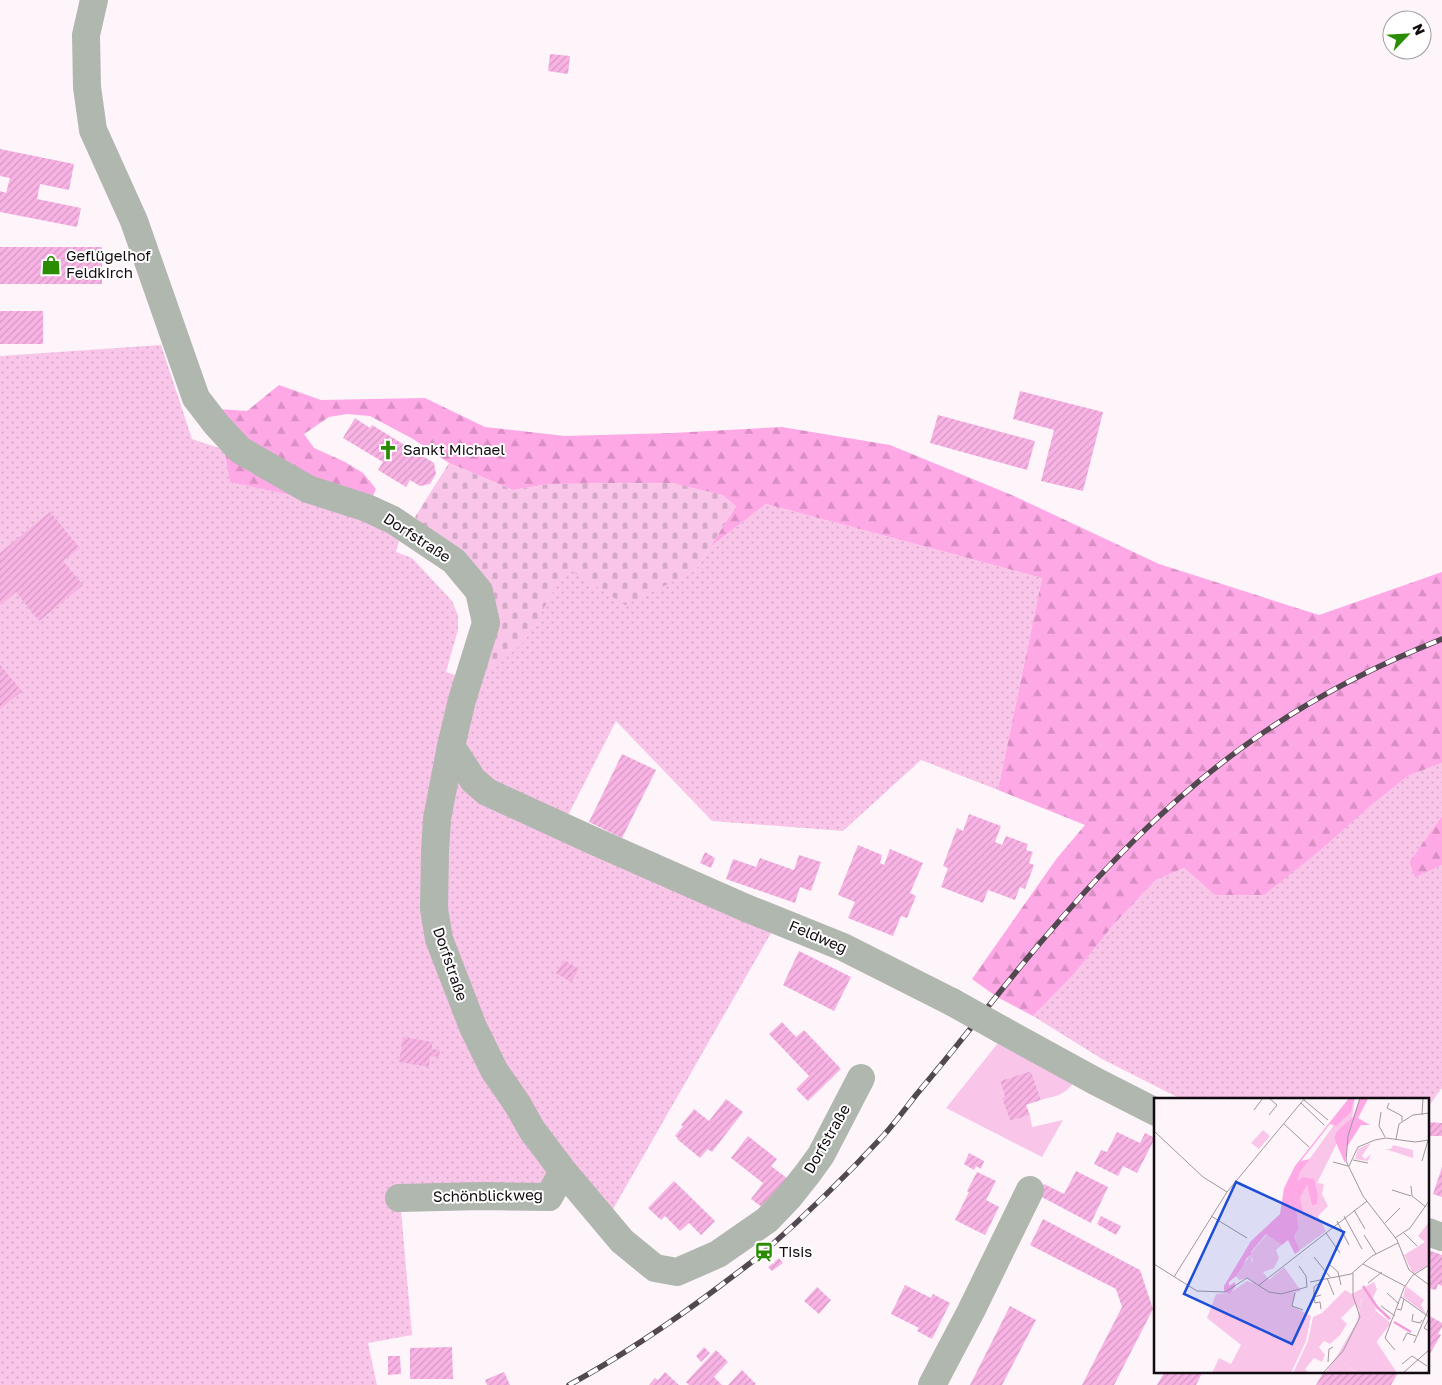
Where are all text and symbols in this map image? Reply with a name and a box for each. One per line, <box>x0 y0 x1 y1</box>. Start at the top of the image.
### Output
north arrow <box>1382 10 1432 60</box>
text: N <box>1409 21 1429 38</box>
place label: Geflügelhof Feldkirch <box>66 246 151 281</box>
shop icon: Geflügelhof Feldkirch <box>40 254 62 276</box>
church icon: Sankt Michael <box>377 439 399 461</box>
place label: Sankt Michael <box>403 440 505 458</box>
street label: Dorfstraße <box>380 509 455 566</box>
street label: Feldweg <box>787 916 850 956</box>
street label: Dorfstraße <box>430 925 472 1003</box>
inset map <box>1154 1098 1430 1372</box>
street label: Dorfstraße <box>799 1101 853 1176</box>
street label: Schönblickweg <box>433 1185 543 1205</box>
station icon: Tisis <box>753 1241 775 1263</box>
place label: Tisis <box>779 1242 812 1260</box>

